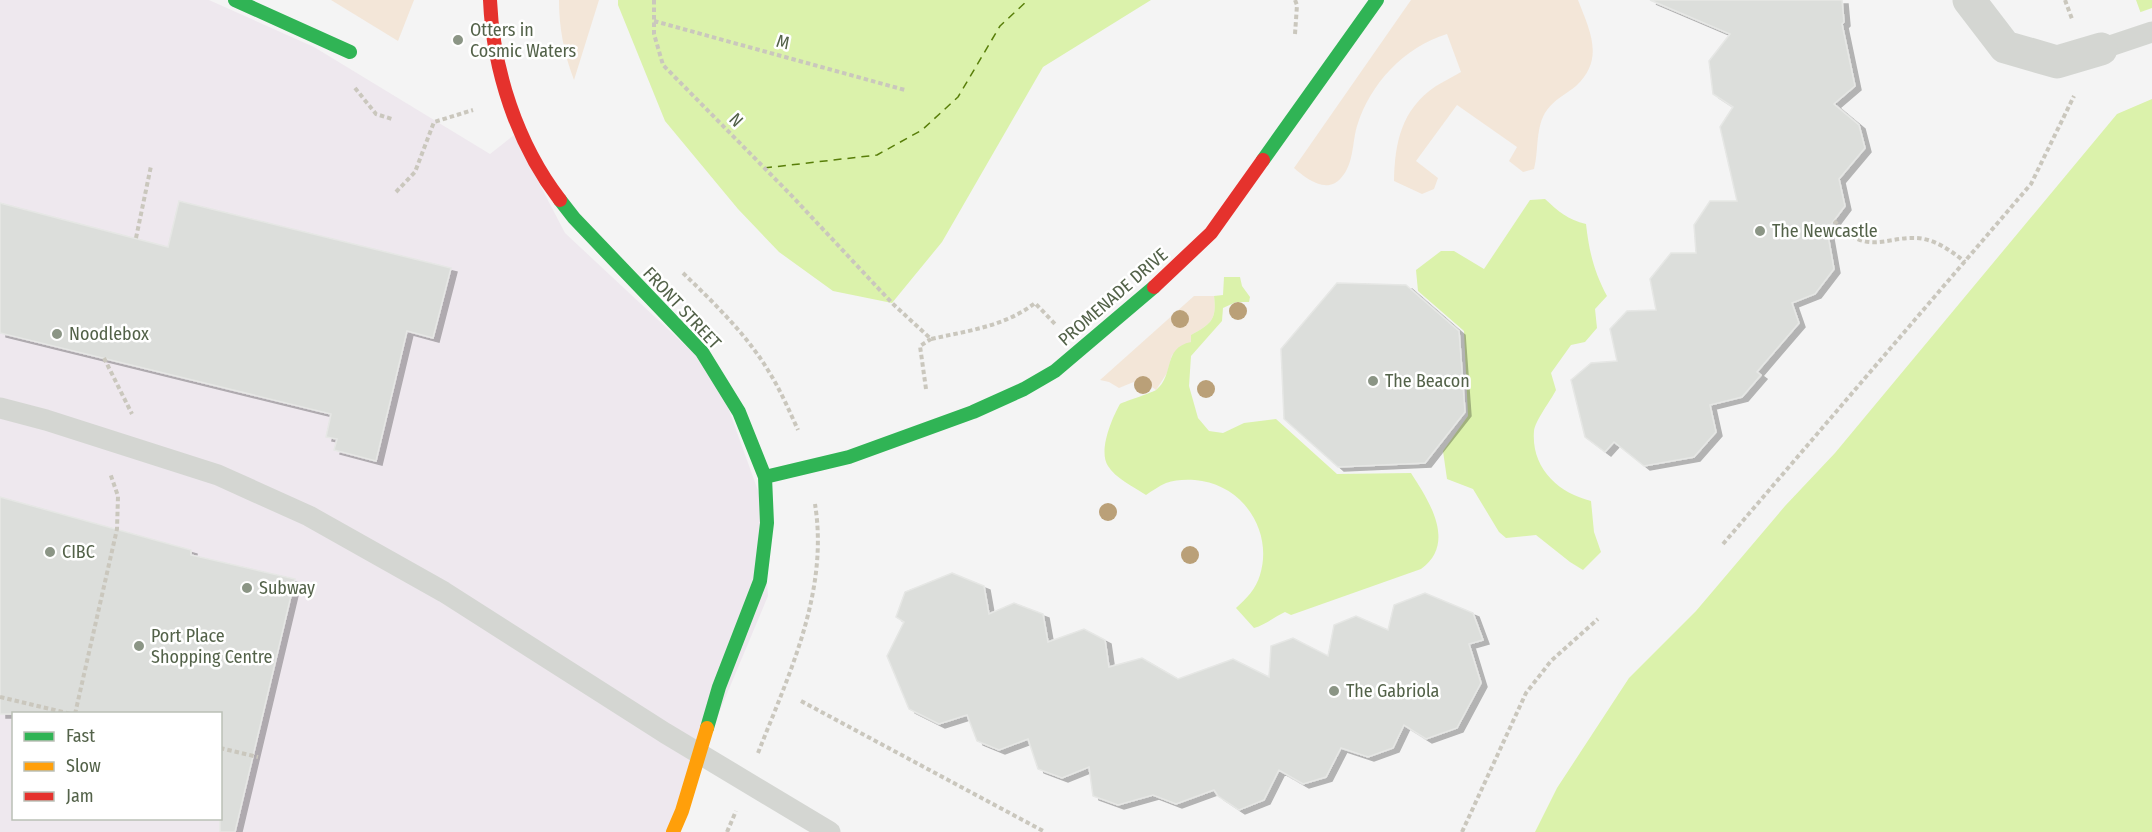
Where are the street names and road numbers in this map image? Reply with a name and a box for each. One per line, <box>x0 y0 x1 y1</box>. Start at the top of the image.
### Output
street label: M <box>774 30 792 54</box>
street label: N <box>724 108 748 132</box>
street label: PROMENADE DRIVE <box>1054 244 1172 350</box>
street label: FRONT STREET <box>638 262 726 354</box>

